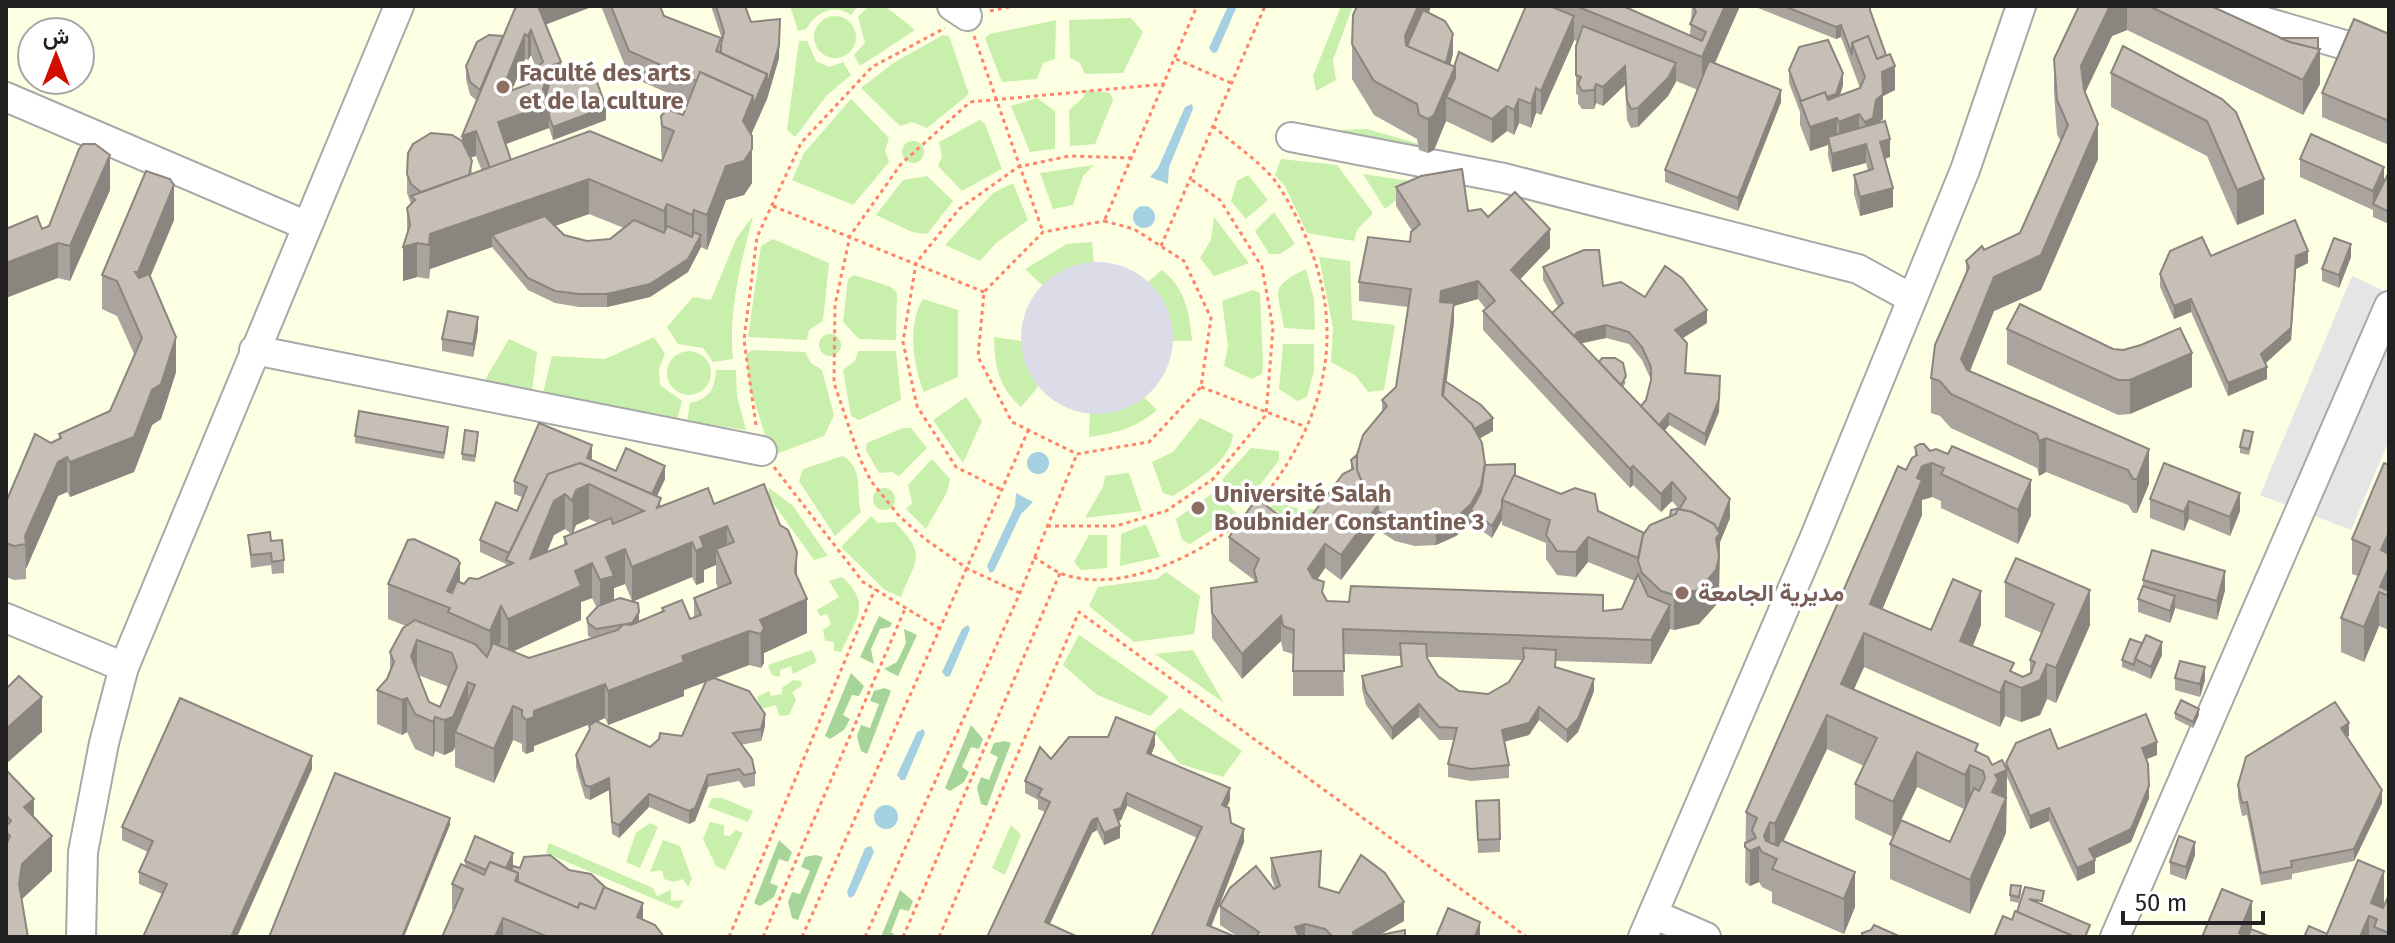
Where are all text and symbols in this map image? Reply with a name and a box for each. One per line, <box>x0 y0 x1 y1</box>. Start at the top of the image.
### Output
north arrow <box>16 16 96 96</box>
text: ش <box>43 23 69 50</box>
place label: Faculté des arts et de la culture <box>519 59 691 115</box>
marker: Faculté des arts et de la culture <box>494 78 512 96</box>
place label: Université Salah Boubnider Constantine 3 <box>1214 480 1485 536</box>
marker: Université Salah Boubnider Constantine 3 <box>1189 499 1207 517</box>
place label: مديرية الجامعة <box>1698 579 1844 608</box>
marker: مديرية الجامعة <box>1673 584 1691 602</box>
scale bar <box>2123 875 2263 925</box>
text: 50 m <box>2135 889 2187 917</box>

